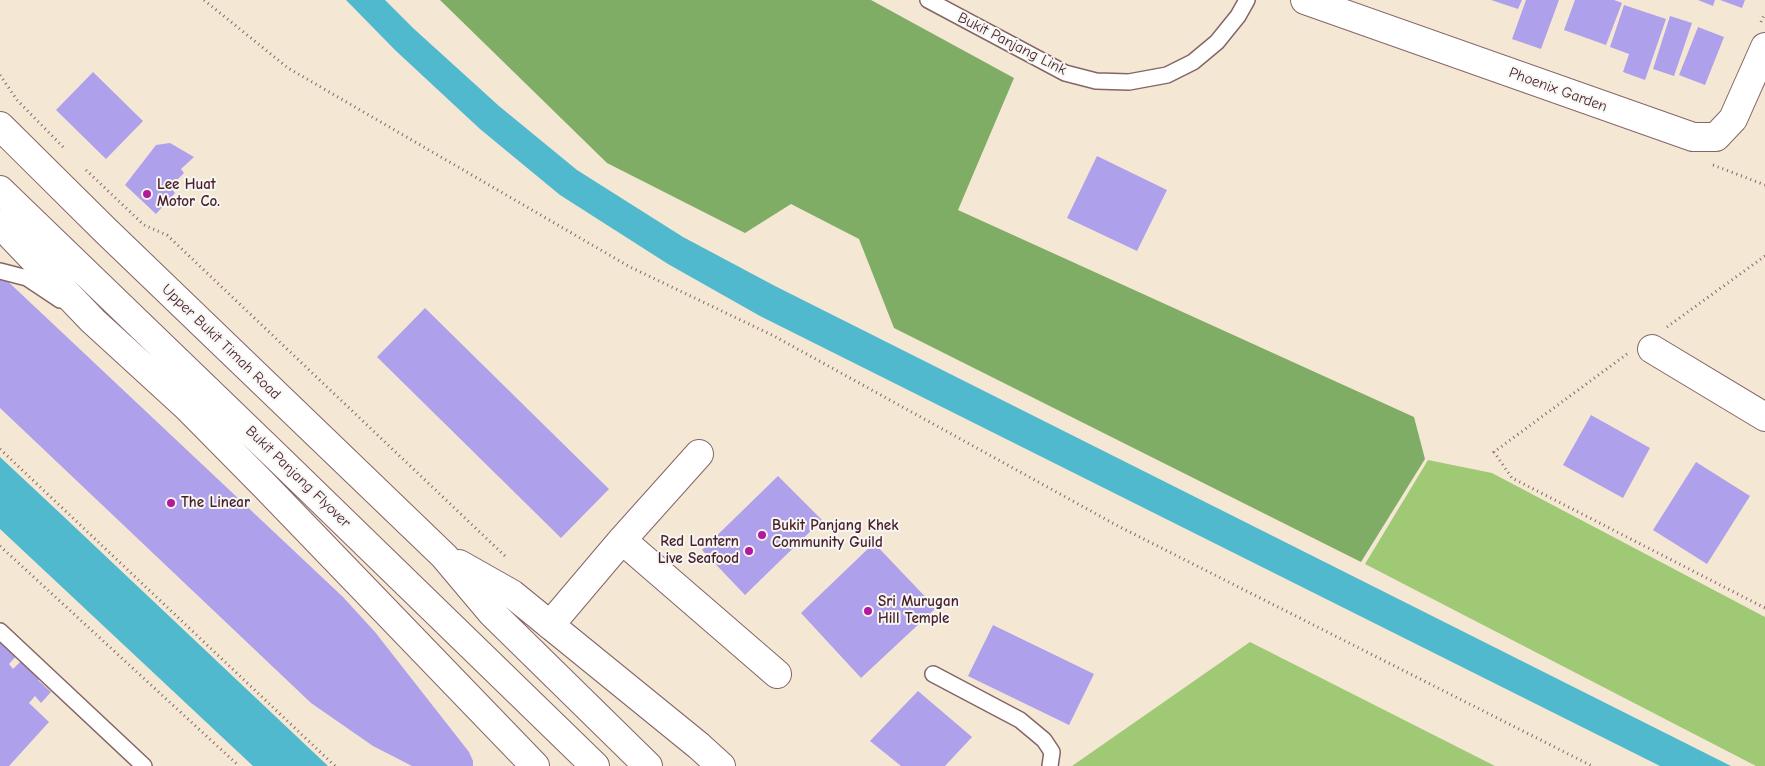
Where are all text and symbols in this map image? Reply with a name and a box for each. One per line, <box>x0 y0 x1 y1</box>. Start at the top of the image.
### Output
street label: Bukit Panjang Link <box>955 9 1069 79</box>
street label: Phoenix Garden <box>1506 64 1610 116</box>
place label: Lee Huat Motor Co. <box>157 176 220 211</box>
marker: Lee Huat Motor Co. <box>141 188 153 200</box>
street label: Upper Bukit Timah Road <box>158 280 284 404</box>
street label: Bukit Panjang Flyover <box>242 422 354 532</box>
place label: The Linear <box>181 494 250 512</box>
marker: The Linear <box>165 497 177 509</box>
place label: Bukit Panjang Khek Community Guild <box>772 517 898 552</box>
marker: Bukit Panjang Khek Community Guild <box>756 529 768 541</box>
place label: Red Lantern Live Seafood <box>658 533 739 568</box>
marker: Red Lantern Live Seafood <box>743 545 755 557</box>
place label: Sri Murugan Hill Temple <box>878 593 959 628</box>
marker: Sri Murugan Hill Temple <box>862 605 874 617</box>

